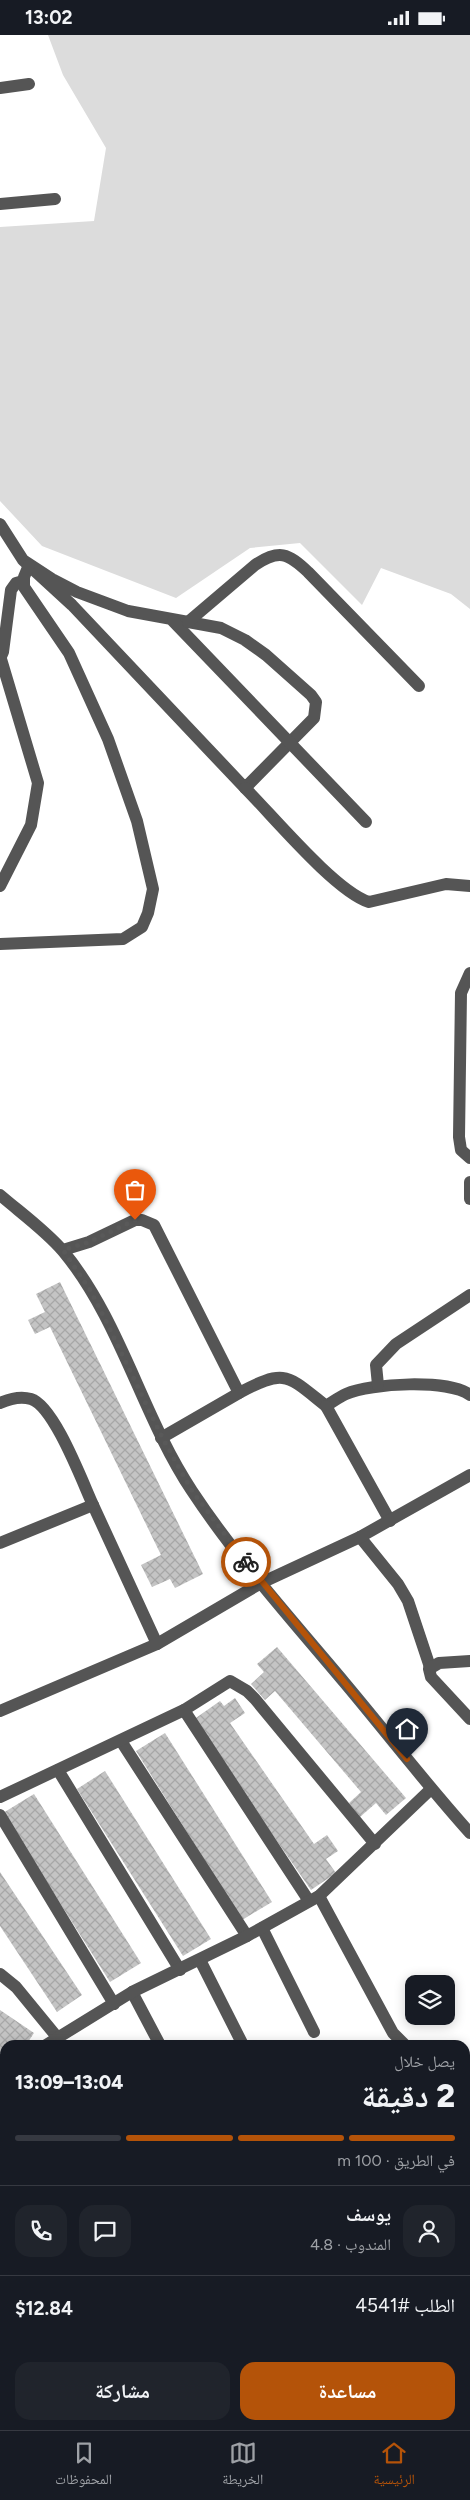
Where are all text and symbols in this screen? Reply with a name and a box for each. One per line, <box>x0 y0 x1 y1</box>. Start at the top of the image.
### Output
text: 13:02 <box>25 6 73 29</box>
pin <box>114 1169 156 1220</box>
icon: bag <box>121 1176 149 1204</box>
courier <box>221 1537 271 1587</box>
icon: bike <box>232 1548 260 1576</box>
pin <box>386 1708 428 1759</box>
icon: home <box>393 1715 421 1743</box>
map controls <box>405 1975 455 2025</box>
button: layers <box>405 1975 455 2025</box>
text: يصل خلال <box>394 2052 455 2071</box>
text: 13:04–13:09 <box>15 2071 123 2094</box>
text: 2 دقيقة <box>361 2077 455 2115</box>
text: في الطريق · 100 m <box>337 2151 455 2170</box>
text: يوسف <box>346 2203 391 2226</box>
button: phone <box>15 2205 67 2257</box>
button: chat <box>79 2205 131 2257</box>
button: person <box>403 2205 455 2257</box>
text: المندوب · 4.8 <box>310 2235 391 2254</box>
text: الطلب #4541 <box>355 2294 455 2317</box>
text: $12.84 <box>15 2297 73 2320</box>
button: مشاركة <box>15 2362 230 2420</box>
button: مساعدة <box>240 2362 455 2420</box>
tab: المحفوظات <box>55 2439 112 2493</box>
tab: الخريطة <box>222 2439 263 2493</box>
tab: الرئيسية <box>373 2439 415 2493</box>

